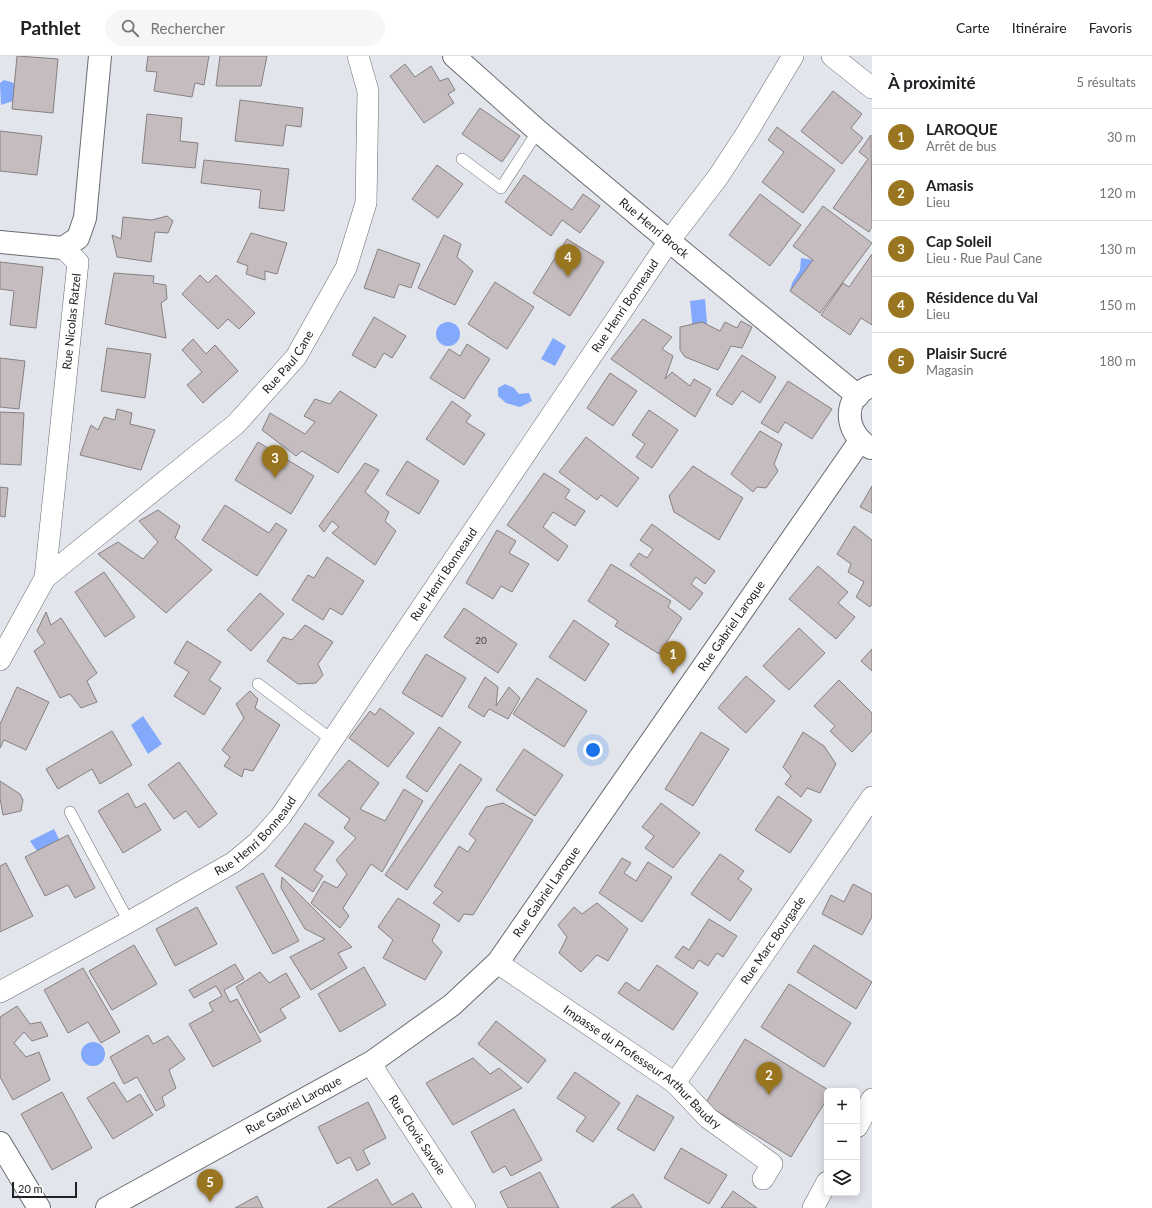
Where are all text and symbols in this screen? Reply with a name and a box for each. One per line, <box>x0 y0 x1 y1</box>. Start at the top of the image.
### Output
search box <box>105 10 385 46</box>
text: Pathlet <box>20 16 81 39</box>
icon: search <box>119 17 141 39</box>
text: Rechercher <box>151 19 225 37</box>
text: Carte <box>956 19 990 36</box>
text: Itinéraire <box>1012 19 1067 36</box>
text: Favoris <box>1089 19 1132 36</box>
text: À proximité <box>888 72 976 93</box>
text: 5 résultats <box>1077 74 1136 90</box>
text: LAROQUE <box>926 120 998 138</box>
text: 1 <box>897 129 905 145</box>
text: 30 m <box>1107 129 1136 145</box>
text: Arrêt de bus <box>926 138 996 154</box>
text: Amasis <box>926 176 974 194</box>
text: 2 <box>897 185 905 201</box>
text: 120 m <box>1099 185 1136 201</box>
text: Lieu <box>926 194 950 210</box>
street label: Rue Henri Brock <box>616 195 693 262</box>
text: Cap Soleil <box>926 232 992 250</box>
text: 3 <box>897 241 905 257</box>
text: 130 m <box>1099 241 1136 257</box>
pin: 4 <box>555 244 581 277</box>
text: Lieu · Rue Paul Cane <box>926 250 1042 266</box>
street label: Rue Henri Bonneaud <box>588 256 662 355</box>
street label: Rue Nicolas Ratzel <box>59 272 84 370</box>
text: Résidence du Val <box>926 288 1038 306</box>
text: 4 <box>897 297 905 313</box>
text: 150 m <box>1099 297 1136 313</box>
text: Lieu <box>926 306 950 322</box>
street label: Rue Paul Cane <box>259 328 316 397</box>
text: Plaisir Sucré <box>926 344 1007 362</box>
text: 5 <box>897 353 905 369</box>
text: 180 m <box>1099 353 1136 369</box>
text: Magasin <box>926 362 974 378</box>
pin: 3 <box>262 445 288 478</box>
street label: Rue Henri Bonneaud <box>407 525 480 624</box>
street label: Rue Gabriel Laroque <box>694 577 768 674</box>
house number: 20 <box>475 634 487 646</box>
pin: 1 <box>660 641 686 674</box>
your location <box>583 740 603 760</box>
street label: Rue Henri Bonneaud <box>211 793 299 879</box>
street label: Rue Gabriel Laroque <box>509 843 583 940</box>
street label: Rue Marc Bourgade <box>737 893 808 987</box>
street label: Impasse du Professeur Arthur Baudry <box>561 1002 725 1133</box>
pin: 2 <box>756 1062 782 1095</box>
street label: Rue Gabriel Laroque <box>243 1072 344 1137</box>
map controls <box>824 1088 860 1196</box>
button: + <box>824 1088 860 1124</box>
street label: Rue Clovis Savoie <box>386 1092 449 1178</box>
button: − <box>824 1124 860 1160</box>
button: layers <box>824 1160 860 1196</box>
pin: 5 <box>197 1169 223 1202</box>
scale bar <box>12 1180 77 1199</box>
text: 20 m <box>18 1182 43 1195</box>

